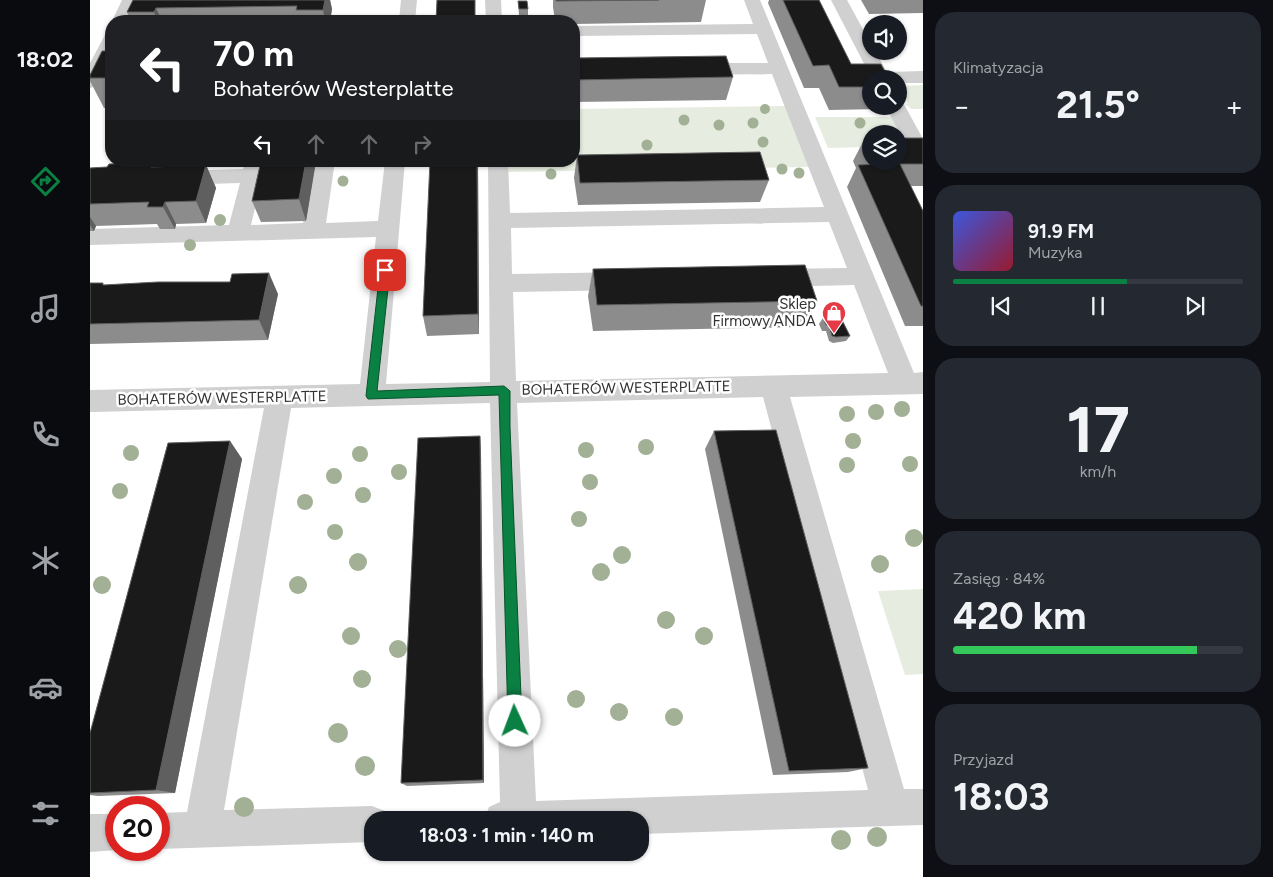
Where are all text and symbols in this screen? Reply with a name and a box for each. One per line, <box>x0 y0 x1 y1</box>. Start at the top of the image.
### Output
map controls <box>862 15 907 170</box>
button: sound <box>862 15 907 60</box>
text: 70 m <box>213 33 294 75</box>
icon: left <box>130 35 195 100</box>
text: 18:02 <box>17 46 73 73</box>
text: Klimatyzacja <box>953 58 1043 77</box>
button: search <box>862 70 907 115</box>
text: Bohaterów Westerplatte <box>213 75 453 102</box>
text: 21.5° <box>1056 82 1140 128</box>
text: − <box>953 89 970 123</box>
text: + <box>1226 89 1243 123</box>
button: layers <box>862 125 907 170</box>
icon: left <box>249 130 277 158</box>
icon: ahead <box>302 130 330 158</box>
icon: ahead <box>355 130 383 158</box>
icon: right <box>408 130 436 158</box>
icon: directions <box>28 164 63 199</box>
text: 91.9 FM <box>1028 220 1094 243</box>
text: Muzyka <box>1028 243 1082 262</box>
pin <box>364 249 406 291</box>
icon: arrive <box>371 256 399 284</box>
icon: music <box>28 291 63 326</box>
icon: previous <box>987 292 1015 320</box>
icon: pause <box>1084 292 1112 320</box>
icon: next <box>1181 292 1209 320</box>
place label: Sklep Firmowy ANDA <box>712 295 816 330</box>
shop icon: Sklep Firmowy ANDA <box>821 300 847 334</box>
street label: BOHATERÓW WESTERPLATTE <box>521 377 731 399</box>
street label: BOHATERÓW WESTERPLATTE <box>117 387 327 409</box>
text: 17 <box>1066 390 1130 468</box>
icon: phone <box>28 417 63 452</box>
text: km/h <box>1080 462 1116 481</box>
icon: climate <box>28 543 63 578</box>
text: Zasięg · 84% <box>953 569 1045 588</box>
text: 420 km <box>953 593 1086 639</box>
icon: car <box>28 670 63 705</box>
position arrow <box>488 694 540 746</box>
text: Przyjazd <box>953 750 1014 769</box>
text: 18:03 <box>953 774 1049 820</box>
icon: filters <box>28 796 63 831</box>
speed limit sign: 20 <box>105 796 170 861</box>
text: 18:03 · 1 min · 140 m <box>419 824 594 847</box>

